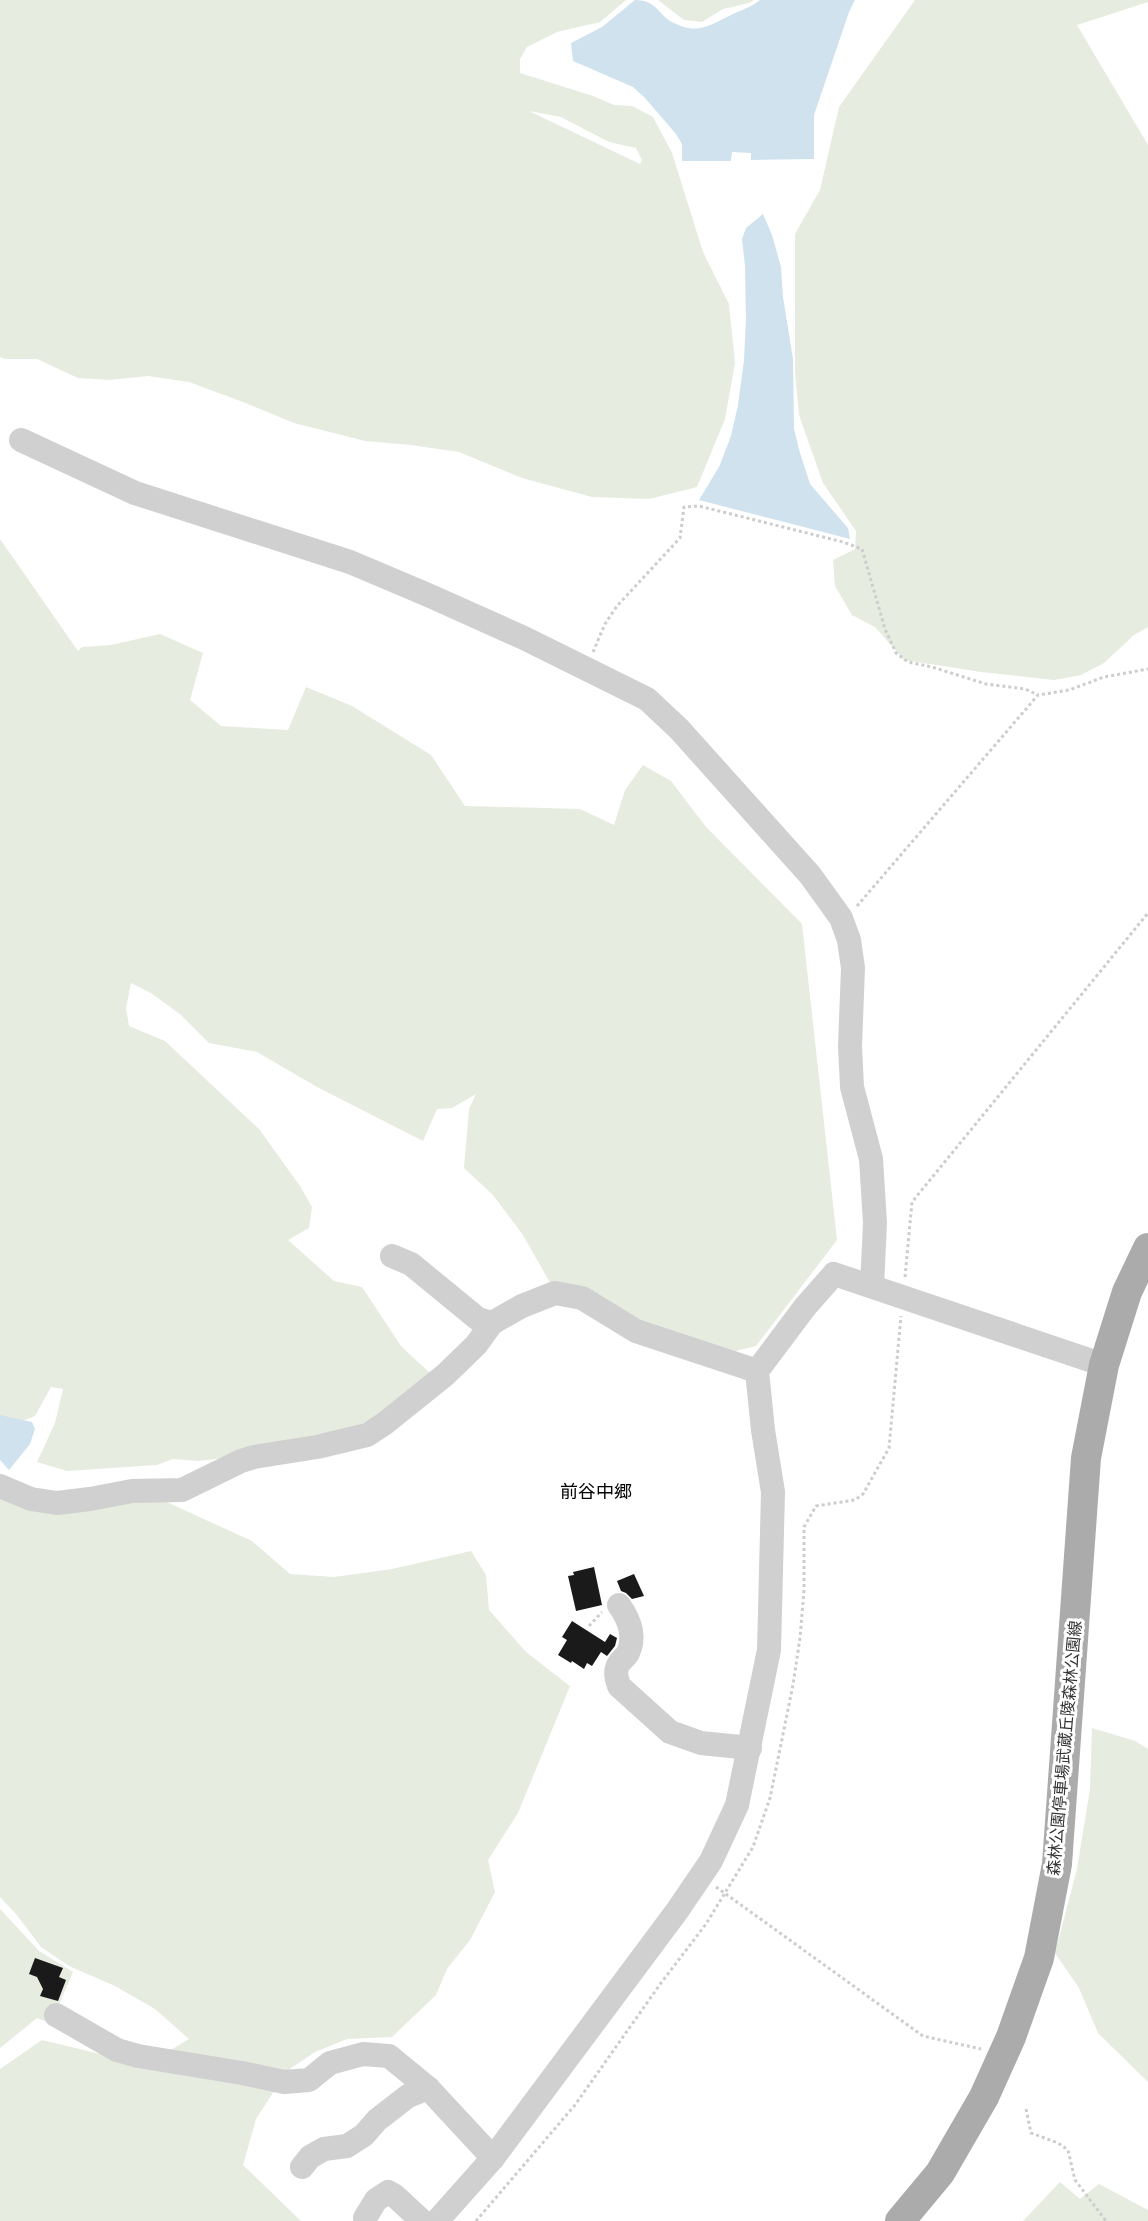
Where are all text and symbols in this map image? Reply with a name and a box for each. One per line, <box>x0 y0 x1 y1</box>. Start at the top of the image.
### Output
district label: 前谷中郷 <box>560 1481 632 1503</box>
street label: 森林公園停車場武蔵丘陵森林公園線 <box>1044 1620 1085 1876</box>

